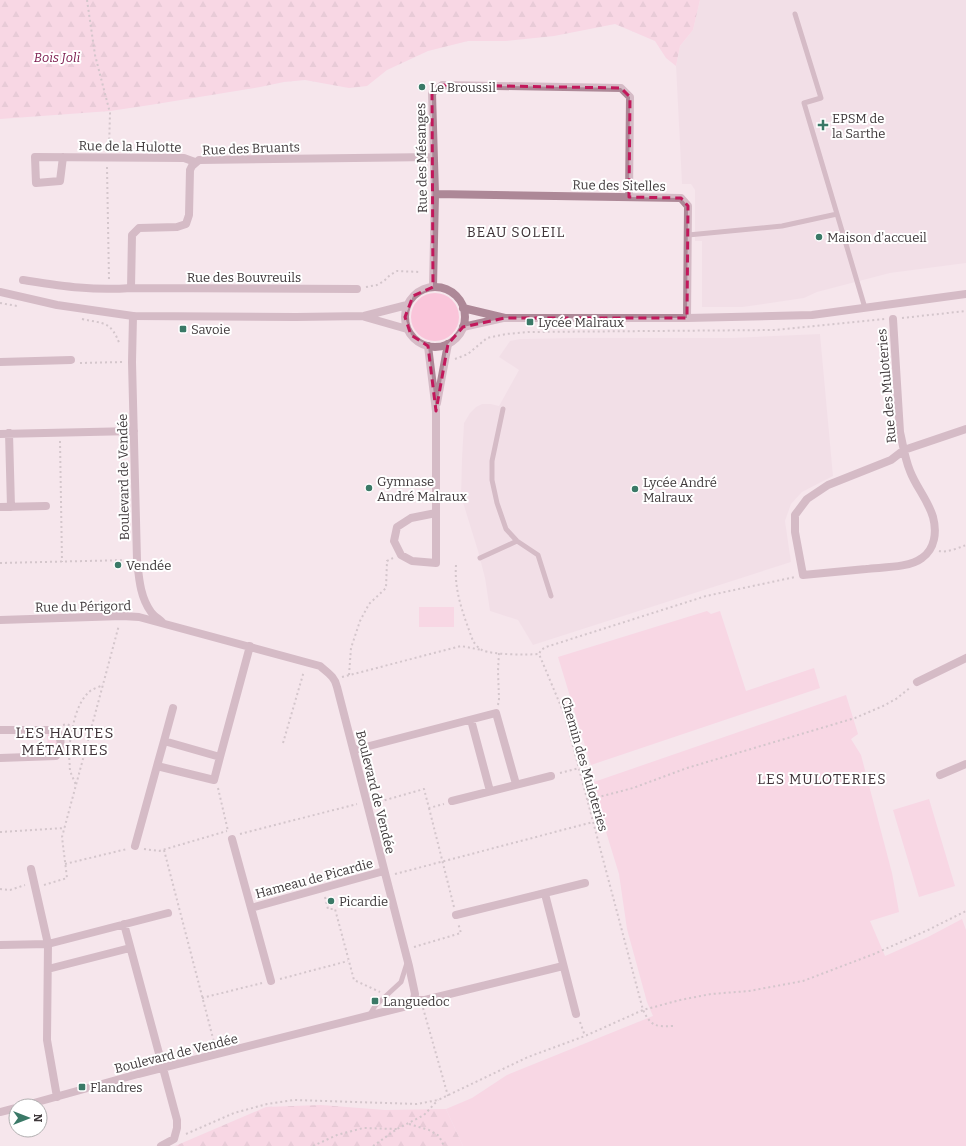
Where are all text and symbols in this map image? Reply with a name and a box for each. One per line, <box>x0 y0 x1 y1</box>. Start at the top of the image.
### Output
park label: Bois Joli <box>34 50 80 65</box>
place label: Le Broussil <box>430 80 496 95</box>
marker: Le Broussil <box>417 82 427 92</box>
street label: Rue des Mésanges <box>413 103 430 213</box>
place label: EPSM de la Sarthe <box>832 111 885 141</box>
marker: EPSM de la Sarthe <box>817 119 829 131</box>
street label: Rue de la Hulotte <box>78 138 182 155</box>
street label: Rue des Bruants <box>202 139 300 158</box>
street label: Rue des Sitelles <box>572 177 666 194</box>
district label: BEAU SOLEIL <box>467 224 565 241</box>
place label: Maison d'accueil <box>827 230 927 245</box>
marker: Maison d'accueil <box>814 232 824 242</box>
street label: Rue des Bouvreuils <box>187 270 301 285</box>
place label: Lycée Malraux <box>538 315 624 330</box>
marker: Lycée Malraux <box>525 317 535 327</box>
place label: Savoie <box>191 322 230 337</box>
marker: Savoie <box>178 324 188 334</box>
street label: Rue des Muloteries <box>874 328 899 444</box>
street label: Boulevard de Vendée <box>115 414 132 540</box>
place label: Gymnase André Malraux <box>377 474 467 504</box>
place label: Lycée André Malraux <box>643 475 717 505</box>
marker: Gymnase André Malraux <box>364 483 374 493</box>
marker: Lycée André Malraux <box>630 484 640 494</box>
place label: Vendée <box>126 558 171 573</box>
marker: Vendée <box>113 560 123 570</box>
street label: Rue du Périgord <box>35 598 132 615</box>
street label: Chemin des Muloteries <box>558 695 611 833</box>
district label: LES HAUTES MÉTAIRIES <box>16 724 114 759</box>
street label: Boulevard de Vendée <box>353 729 398 855</box>
district label: LES MULOTERIES <box>757 771 887 788</box>
street label: Hameau de Picardie <box>253 855 375 901</box>
place label: Picardie <box>339 893 388 909</box>
marker: Picardie <box>326 896 336 906</box>
place label: Languedoc <box>383 994 450 1009</box>
marker: Languedoc <box>370 996 380 1006</box>
street label: Boulevard de Vendée <box>113 1031 239 1076</box>
place label: Flandres <box>90 1080 143 1095</box>
marker: Flandres <box>77 1082 87 1092</box>
north arrow <box>8 1098 48 1138</box>
text: N <box>31 1114 44 1123</box>

